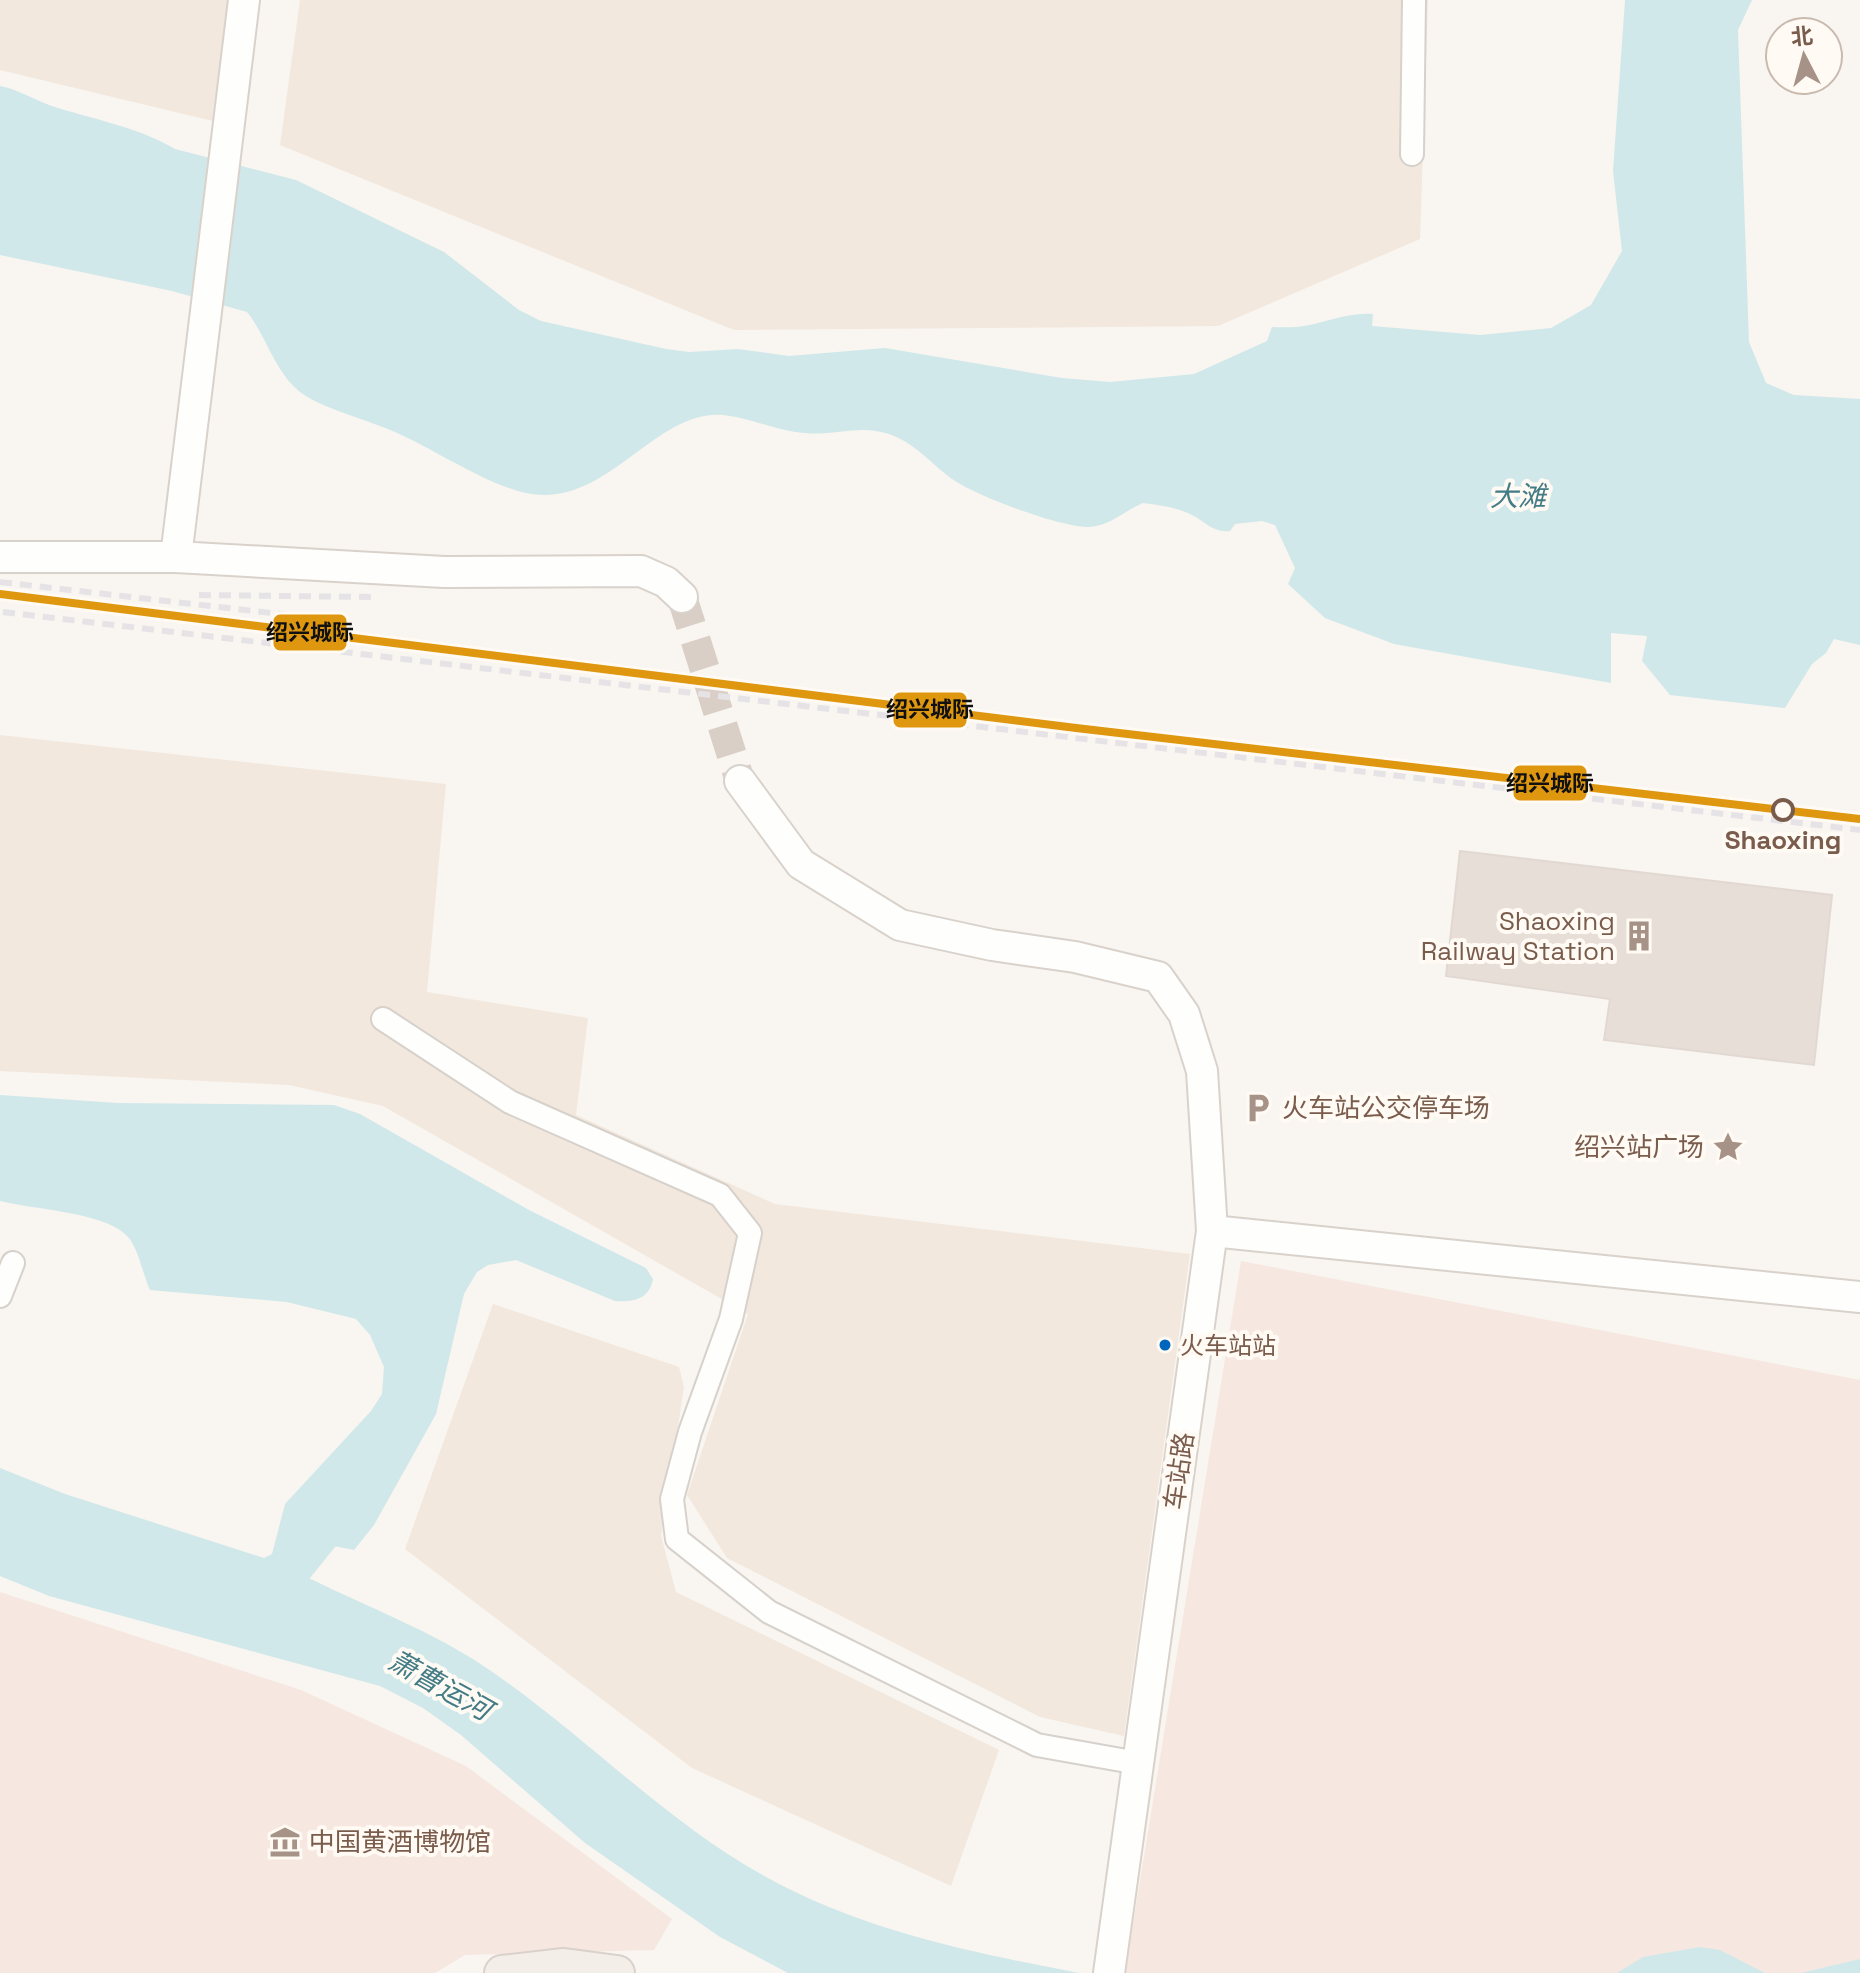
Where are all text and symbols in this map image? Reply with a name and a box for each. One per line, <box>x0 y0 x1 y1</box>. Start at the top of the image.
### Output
north arrow <box>1764 16 1844 96</box>
text: 北 <box>1789 21 1814 51</box>
water label: 大滩 <box>1490 478 1549 514</box>
line badge: 绍兴城际 <box>272 613 348 652</box>
text: 绍兴城际 <box>266 618 354 646</box>
line badge: 绍兴城际 <box>892 691 968 729</box>
text: 绍兴城际 <box>886 695 974 723</box>
line badge: 绍兴城际 <box>1512 764 1588 802</box>
text: 绍兴城际 <box>1506 769 1594 797</box>
marker: Shaoxing <box>1772 799 1794 821</box>
place label: Shaoxing <box>1725 823 1841 857</box>
place label: Shaoxing Railway Station <box>1421 904 1615 968</box>
building icon: Shaoxing Railway Station <box>1622 919 1656 953</box>
parking icon: 火车站公交停车场 <box>1241 1091 1275 1125</box>
place label: 火车站公交停车场 <box>1282 1091 1490 1125</box>
place label: 绍兴站广场 <box>1574 1130 1704 1164</box>
place icon: 绍兴站广场 <box>1711 1130 1745 1164</box>
place label: 火车站站 <box>1180 1330 1276 1361</box>
marker: 火车站站 <box>1157 1337 1173 1353</box>
street label: 车站路 <box>1157 1430 1201 1512</box>
water label: 萧曹运河 <box>382 1642 502 1730</box>
museum icon: 中国黄酒博物馆 <box>268 1825 302 1859</box>
place label: 中国黄酒博物馆 <box>309 1825 491 1859</box>

